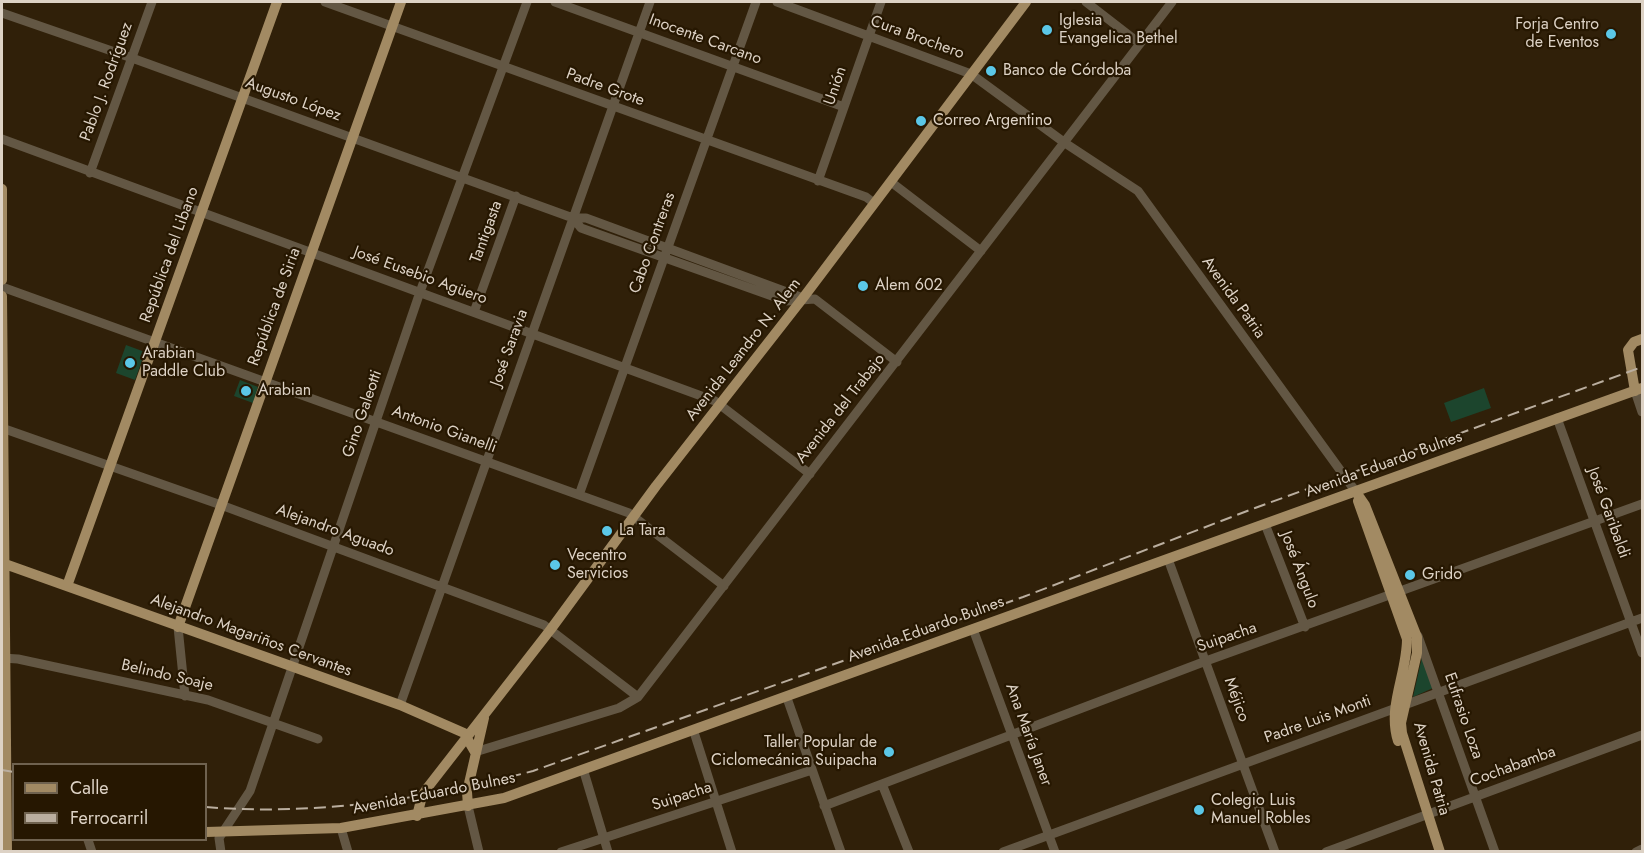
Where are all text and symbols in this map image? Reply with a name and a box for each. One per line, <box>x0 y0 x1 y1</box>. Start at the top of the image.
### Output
street label: Inocente Carcano <box>646 11 764 69</box>
place label: Iglesia Evangelica Bethel <box>1059 11 1178 49</box>
street label: Cura Brochero <box>867 12 967 64</box>
place label: Forja Centro de Eventos <box>1515 15 1599 53</box>
street label: Pablo J. Rodríguez <box>77 20 137 144</box>
marker: Iglesia Evangelica Bethel <box>1040 23 1054 37</box>
marker: Forja Centro de Eventos <box>1604 27 1618 41</box>
place label: Banco de Córdoba <box>1003 61 1131 81</box>
street label: Unión <box>820 64 852 108</box>
marker: Banco de Córdoba <box>984 64 998 78</box>
street label: Padre Grote <box>563 65 647 111</box>
street label: Augusto López <box>243 74 343 126</box>
place label: Correo Argentino <box>933 111 1052 131</box>
marker: Correo Argentino <box>914 114 928 128</box>
street label: República del Libano <box>137 185 203 325</box>
street label: Cabo Contreras <box>626 190 680 296</box>
street label: Tantigasta <box>467 198 507 266</box>
street label: José Eusebio Agüero <box>350 243 490 309</box>
street label: República de Siria <box>245 245 305 369</box>
street label: Avenida Patria <box>1197 253 1269 343</box>
street label: Avenida Leandro N. Alem <box>682 275 806 425</box>
place label: Alem 602 <box>875 276 943 296</box>
marker: Alem 602 <box>856 279 870 293</box>
street label: José Saravia <box>487 307 533 389</box>
place label: Arabian Paddle Club <box>142 344 225 382</box>
street label: Avenida del Trabajo <box>792 350 890 468</box>
marker: Arabian Paddle Club <box>123 356 137 370</box>
street label: Gino Galeotti <box>339 368 387 460</box>
place label: Arabian <box>258 381 311 401</box>
marker: Arabian <box>239 384 253 398</box>
street label: Antonio Gianelli <box>389 402 499 458</box>
street label: Avenida Eduardo Bulnes <box>1303 428 1465 502</box>
street label: José Garibaldi <box>1583 465 1633 561</box>
street label: Alejandro Aguado <box>273 501 397 561</box>
place label: La Tara <box>619 521 665 541</box>
marker: La Tara <box>600 524 614 538</box>
street label: José Ángulo <box>1276 529 1322 611</box>
place label: Vecentro Servicios <box>567 546 628 584</box>
marker: Vecentro Servicios <box>548 558 562 572</box>
place label: Grido <box>1422 565 1462 585</box>
marker: Grido <box>1403 568 1417 582</box>
street label: Alejandro Magariños Cervantes <box>148 591 354 681</box>
street label: Avenida Eduardo Bulnes <box>845 593 1007 667</box>
street label: Suipacha <box>1195 619 1259 657</box>
street label: Belindo Soaje <box>119 656 215 696</box>
street label: Eufrasio Loza <box>1439 670 1487 762</box>
street label: Méjico <box>1219 675 1253 725</box>
street label: Ana María Janer <box>1001 681 1055 789</box>
street label: Padre Luis Monti <box>1262 692 1374 748</box>
street label: Avenida Patria <box>1409 720 1453 818</box>
place label: Taller Popular de Ciclomecánica Suipacha <box>711 733 877 771</box>
street label: Cochabamba <box>1468 743 1558 791</box>
marker: Taller Popular de Ciclomecánica Suipacha <box>882 745 896 759</box>
legend <box>12 763 207 841</box>
street label: Avenida Eduardo Bulnes <box>351 769 517 819</box>
text: Calle <box>70 775 109 801</box>
street label: Suipacha <box>650 778 714 816</box>
place label: Colegio Luis Manuel Robles <box>1211 791 1310 829</box>
marker: Colegio Luis Manuel Robles <box>1192 803 1206 817</box>
text: Ferrocarril <box>70 805 148 831</box>

